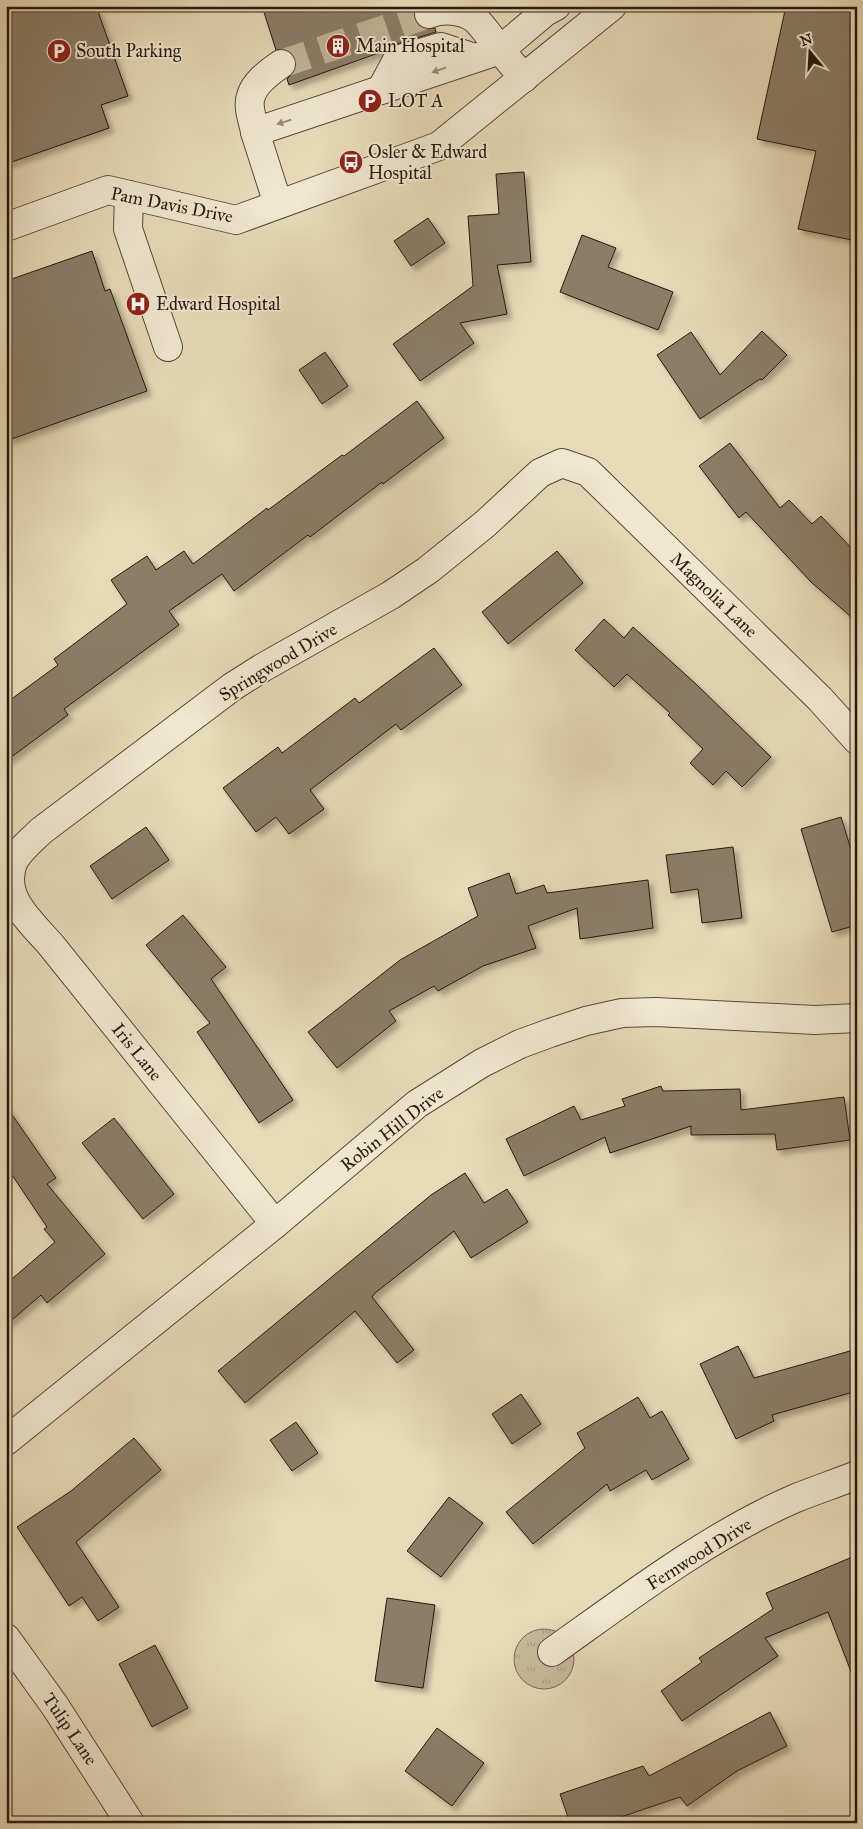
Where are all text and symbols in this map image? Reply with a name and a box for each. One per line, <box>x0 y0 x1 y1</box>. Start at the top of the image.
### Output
north arrow <box>786 28 836 78</box>
text: N <box>798 30 815 50</box>
building icon: Main Hospital <box>325 33 351 59</box>
place label: Main Hospital <box>356 35 465 57</box>
parking icon: South Parking <box>46 38 72 64</box>
place label: South Parking <box>76 40 182 63</box>
one-way arrow <box>431 67 446 75</box>
parking icon: LOT A <box>357 88 383 114</box>
place label: LOT A <box>388 90 443 112</box>
one-way arrow <box>277 119 292 126</box>
place label: Osler & Edward Hospital <box>368 141 487 184</box>
bus stop icon: Osler & Edward Hospital <box>338 149 364 175</box>
street label: Pam Davis Drive <box>109 182 235 228</box>
hospital icon: Edward Hospital <box>125 291 151 317</box>
place label: Edward Hospital <box>156 293 281 315</box>
street label: Magnolia Lane <box>665 548 762 643</box>
street label: Springwood Drive <box>215 618 342 707</box>
street label: Iris Lane <box>107 1019 167 1085</box>
street label: Robin Hill Drive <box>336 1082 448 1176</box>
street label: Fernwood Drive <box>642 1513 756 1595</box>
street label: Tulip Lane <box>38 1689 102 1769</box>

